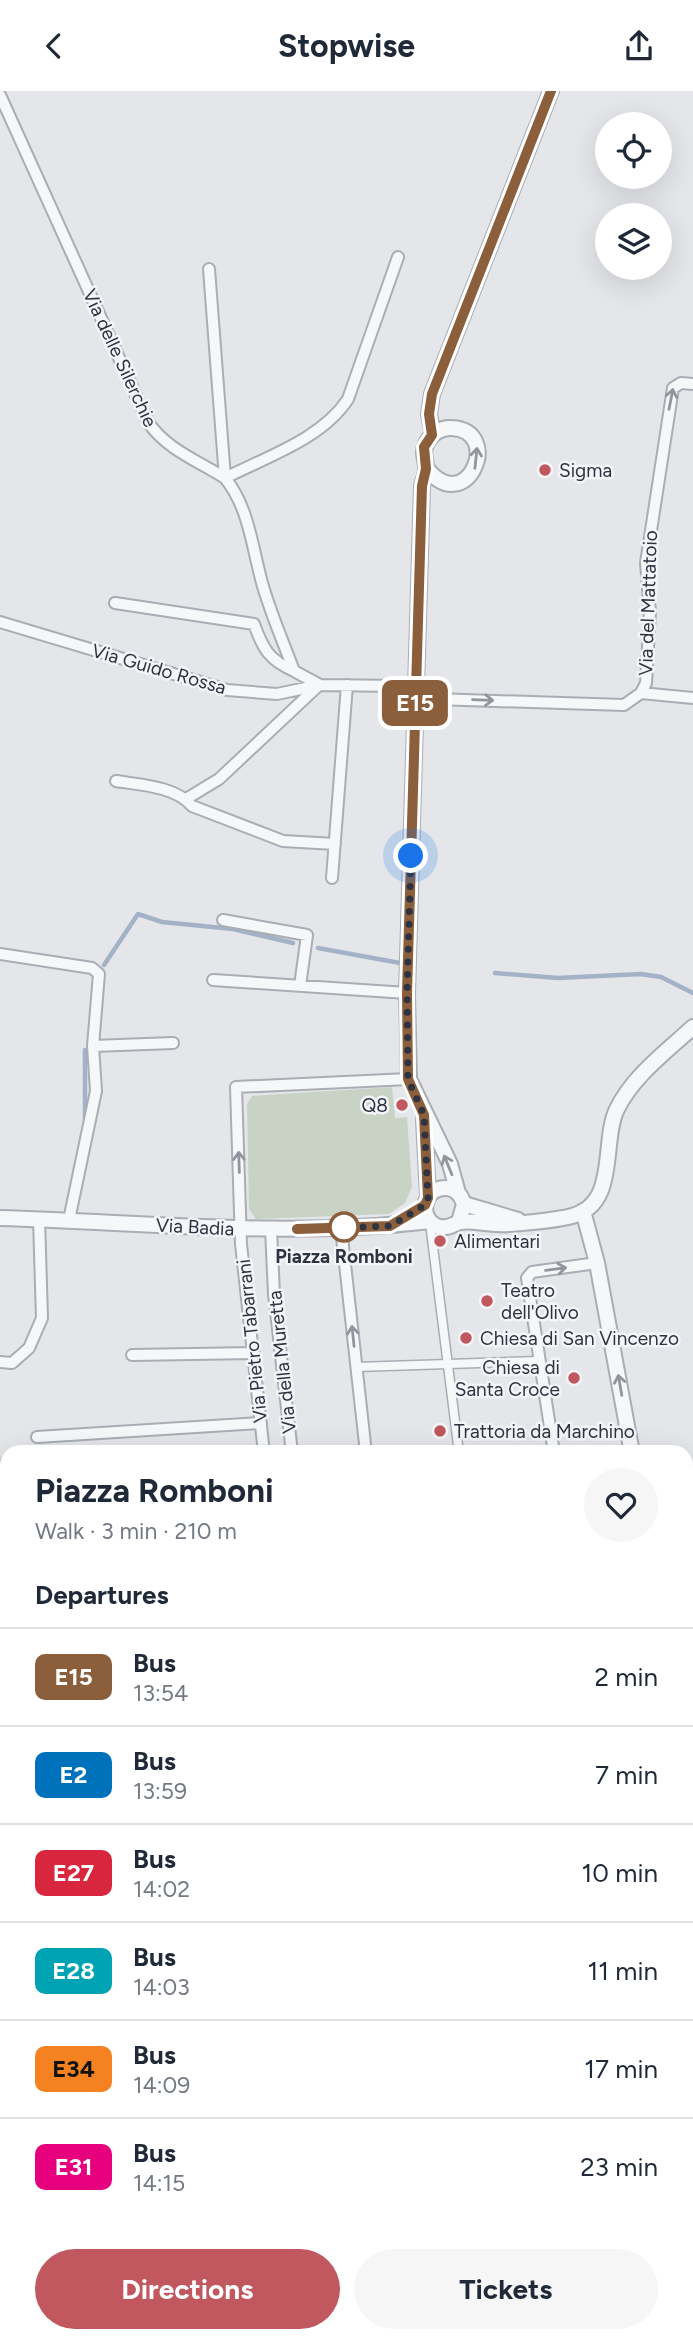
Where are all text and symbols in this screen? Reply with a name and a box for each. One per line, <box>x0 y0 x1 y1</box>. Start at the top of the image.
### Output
icon: back <box>35 27 73 65</box>
text: Stopwise <box>278 27 415 65</box>
icon: share <box>620 27 658 65</box>
map controls <box>595 112 672 280</box>
button: locate <box>595 112 672 189</box>
button: layers <box>595 203 672 280</box>
street label: Via delle Silerchie <box>78 285 162 431</box>
one-way arrow <box>666 389 679 411</box>
one-way arrow <box>469 447 482 470</box>
place label: Sigma <box>559 459 612 482</box>
marker: Sigma <box>537 462 553 478</box>
street label: Via del Mattatoio <box>634 530 662 676</box>
street label: Via Guido Rossa <box>89 639 229 699</box>
line badge: E15 <box>375 680 455 726</box>
text: E15 <box>396 688 434 717</box>
one-way arrow <box>471 694 494 707</box>
your location <box>393 838 428 873</box>
place label: Q8 <box>362 1094 388 1117</box>
marker: Q8 <box>394 1097 410 1113</box>
one-way arrow <box>232 1150 245 1173</box>
one-way arrow <box>441 1155 454 1176</box>
marker: Piazza Romboni <box>329 1212 359 1242</box>
street label: Via Badia <box>155 1213 235 1241</box>
place label: Alimentari <box>454 1230 540 1253</box>
marker: Alimentari <box>432 1233 448 1249</box>
place label: Piazza Romboni <box>275 1245 413 1268</box>
street label: Via Pietro Tabarrani <box>232 1258 272 1424</box>
one-way arrow <box>544 1262 567 1275</box>
place label: Teatro dell'Olivo <box>501 1279 579 1324</box>
street label: Via della Muretta <box>263 1289 301 1435</box>
marker: Teatro dell'Olivo <box>479 1293 495 1309</box>
one-way arrow <box>346 1325 359 1348</box>
place label: Chiesa di San Vincenzo <box>480 1327 679 1350</box>
marker: Chiesa di San Vincenzo <box>458 1330 474 1346</box>
place label: Chiesa di Santa Croce <box>455 1356 560 1401</box>
marker: Chiesa di Santa Croce <box>566 1370 582 1386</box>
one-way arrow <box>613 1374 626 1397</box>
place label: Trattoria da Marchino <box>454 1420 635 1443</box>
marker: Trattoria da Marchino <box>432 1423 448 1439</box>
button: heart <box>584 1468 658 1542</box>
text: Piazza Romboni <box>35 1471 274 1510</box>
text: Walk · 3 min · 210 m <box>35 1517 237 1545</box>
text: Departures <box>35 1579 169 1611</box>
text: Bus <box>133 1647 176 1679</box>
text: 2 min <box>594 1661 658 1693</box>
text: E15 <box>54 1662 93 1691</box>
text: 13:54 <box>133 1679 188 1707</box>
text: Bus <box>133 1745 176 1777</box>
text: 7 min <box>595 1759 658 1791</box>
text: E2 <box>59 1760 88 1789</box>
text: 13:59 <box>133 1777 187 1805</box>
text: Bus <box>133 1843 176 1875</box>
text: 10 min <box>582 1857 658 1889</box>
text: E27 <box>53 1858 94 1887</box>
text: 14:02 <box>133 1875 190 1903</box>
text: Bus <box>133 1941 176 1973</box>
text: 11 min <box>587 1955 658 1987</box>
text: E28 <box>52 1956 95 1985</box>
text: 14:03 <box>133 1973 190 2001</box>
text: Bus <box>133 2039 176 2071</box>
text: 17 min <box>584 2053 658 2085</box>
text: E34 <box>52 2054 95 2083</box>
text: 14:09 <box>133 2071 190 2099</box>
text: Bus <box>133 2137 176 2169</box>
text: 23 min <box>580 2151 658 2183</box>
text: E31 <box>55 2152 92 2181</box>
text: 14:15 <box>133 2169 185 2197</box>
button: Directions <box>35 2249 340 2329</box>
button: Tickets <box>354 2249 658 2329</box>

